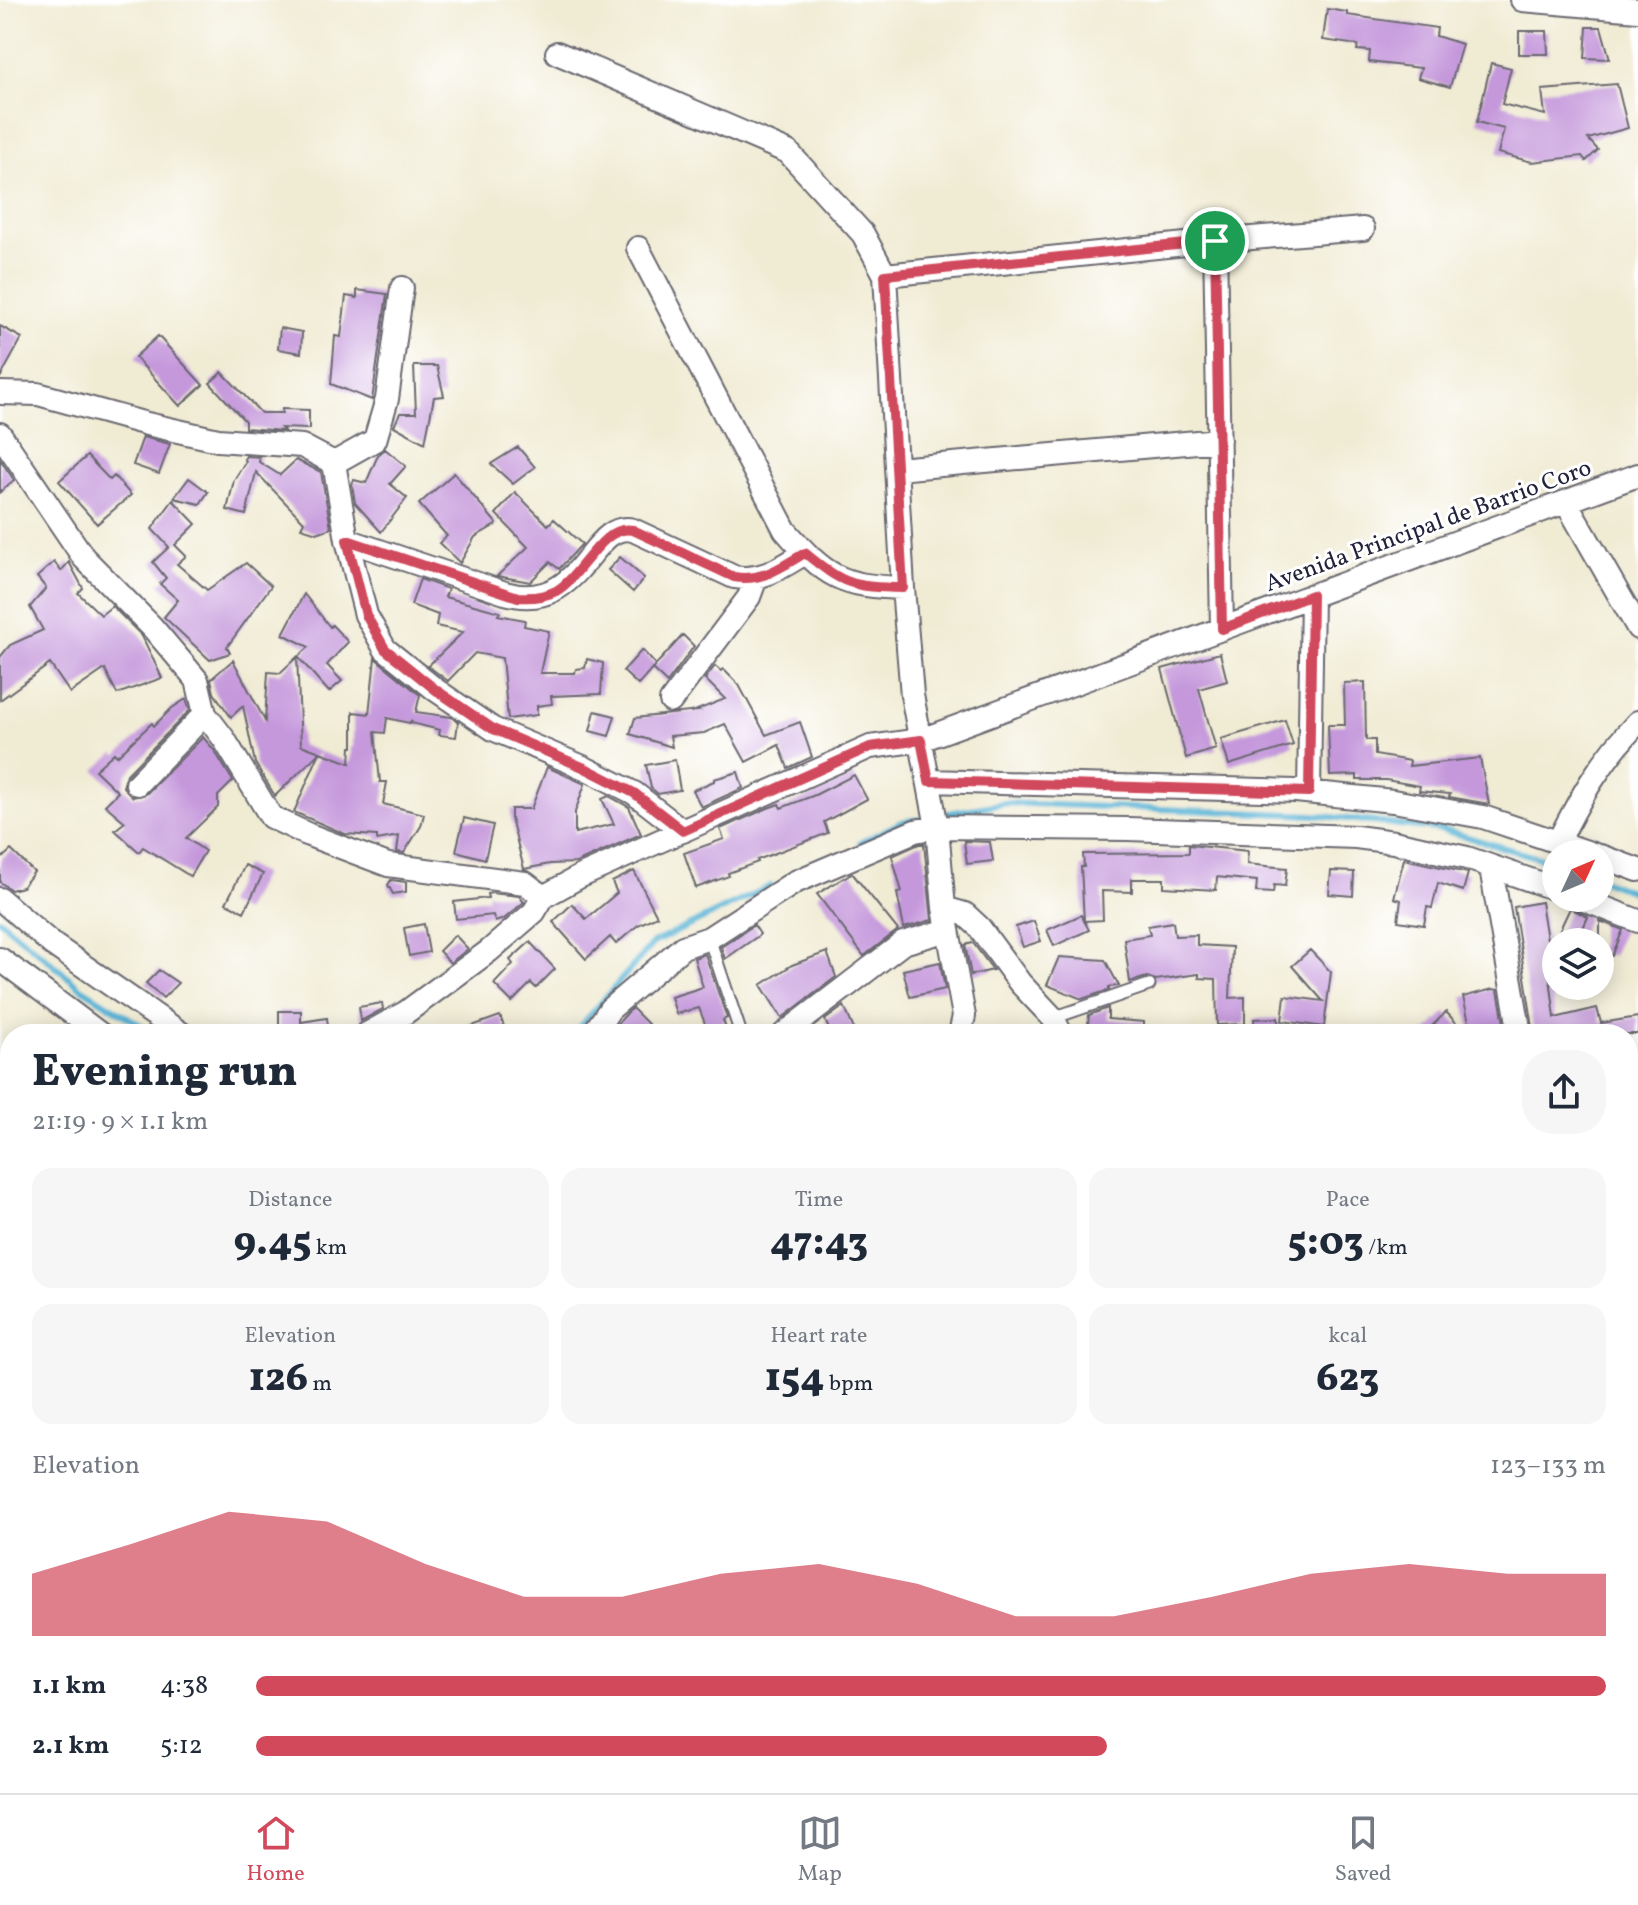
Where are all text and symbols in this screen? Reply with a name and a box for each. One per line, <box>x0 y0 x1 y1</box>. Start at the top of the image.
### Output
pin <box>1181 207 1249 275</box>
icon: arrive <box>1193 219 1237 263</box>
street label: Avenida Principal de Barrio Coro <box>1261 452 1597 602</box>
north arrow <box>1542 840 1614 912</box>
map controls <box>1542 840 1614 1000</box>
button: layers <box>1542 928 1614 1000</box>
text: Evening run <box>32 1043 298 1104</box>
button: share <box>1522 1050 1606 1134</box>
text: 21:19 · 9 × 1.1 km <box>32 1104 208 1140</box>
text: Distance <box>248 1185 332 1216</box>
text: Time <box>795 1185 843 1216</box>
text: Pace <box>1326 1185 1370 1216</box>
text: 9.45 <box>233 1216 311 1272</box>
text: 47:43 <box>770 1216 868 1272</box>
text: 5:03 <box>1288 1216 1364 1272</box>
text: km <box>311 1233 347 1264</box>
text: /km <box>1364 1233 1408 1264</box>
text: Elevation <box>245 1321 336 1352</box>
text: Heart rate <box>770 1321 868 1352</box>
text: kcal <box>1328 1321 1367 1352</box>
text: 126 <box>249 1352 308 1408</box>
text: 154 <box>765 1352 825 1408</box>
text: 623 <box>1316 1352 1379 1408</box>
text: m <box>308 1369 332 1400</box>
text: bpm <box>825 1369 873 1400</box>
text: Elevation <box>32 1448 140 1484</box>
text: 123–133 m <box>1490 1448 1606 1484</box>
text: 1.1 km <box>32 1668 106 1704</box>
text: 4:38 <box>160 1668 208 1704</box>
text: 2.1 km <box>32 1728 109 1764</box>
text: 5:12 <box>160 1728 203 1764</box>
tab: Home <box>247 1811 305 1890</box>
tab: Map <box>798 1811 842 1890</box>
tab: Saved <box>1335 1811 1391 1890</box>

